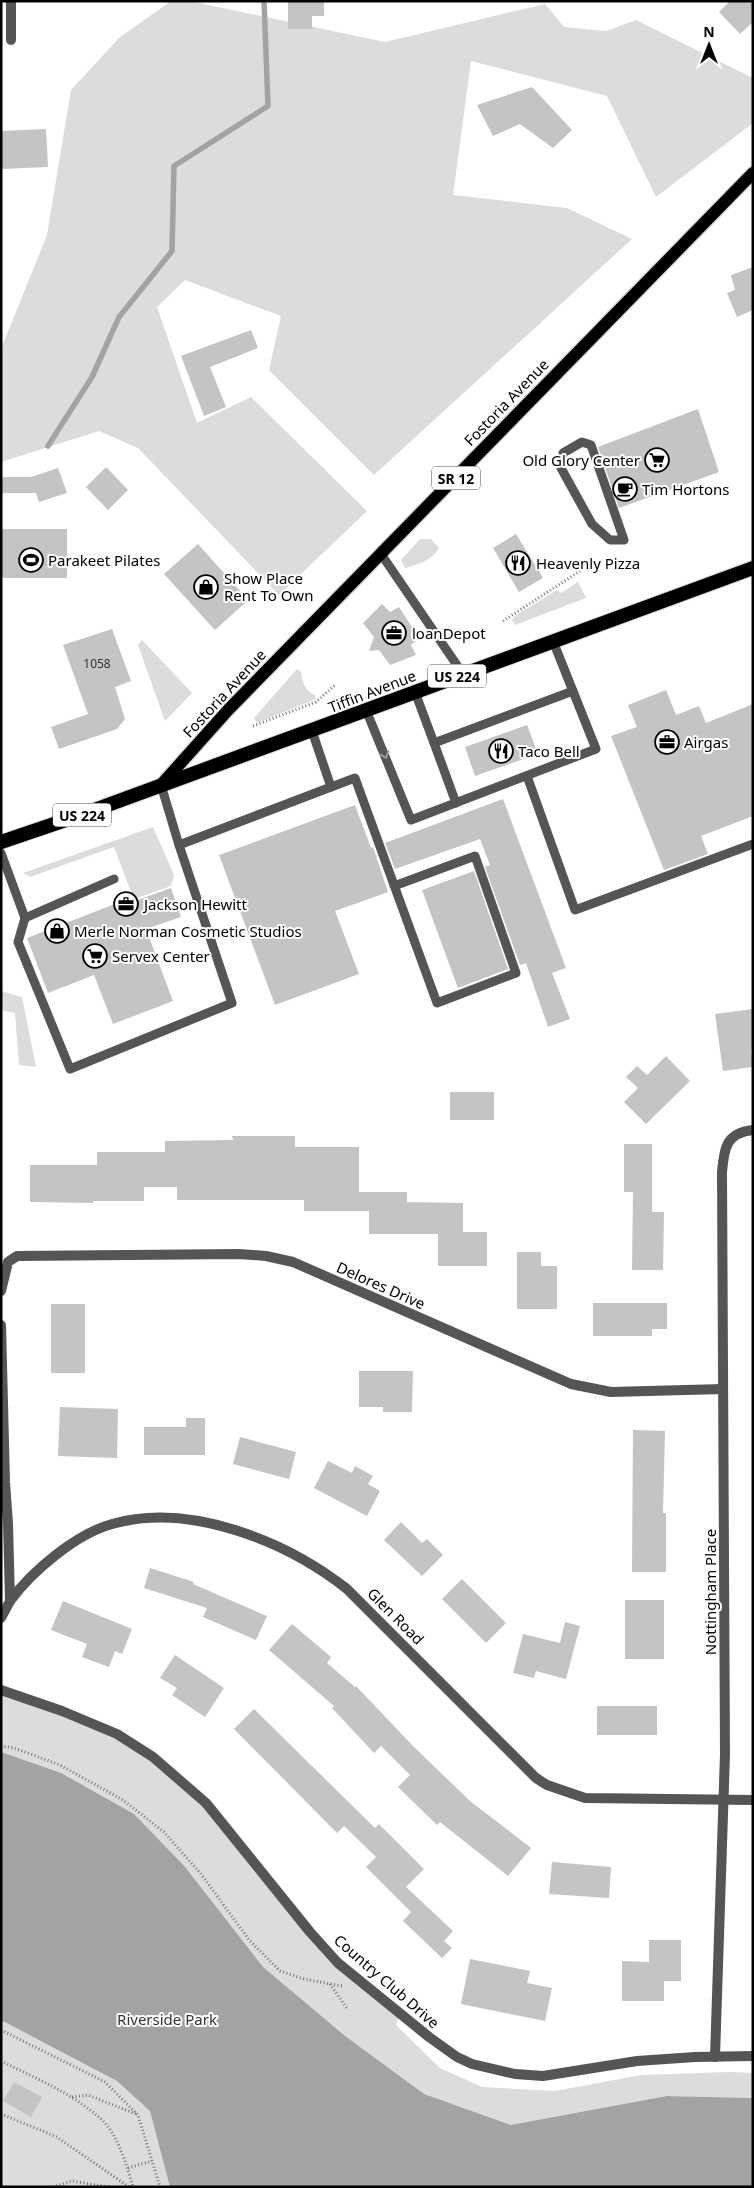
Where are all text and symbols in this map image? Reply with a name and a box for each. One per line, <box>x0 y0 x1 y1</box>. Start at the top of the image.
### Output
north arrow <box>684 20 734 70</box>
text: N <box>703 22 715 41</box>
street label: Fostoria Avenue <box>459 354 553 450</box>
supermarket icon: Old Glory Center <box>644 447 670 473</box>
place label: Old Glory Center <box>522 450 640 470</box>
road number: SR 12 <box>432 466 480 489</box>
cafe icon: Tim Hortons <box>612 476 638 502</box>
place label: Tim Hortons <box>642 479 729 499</box>
sports icon: Parakeet Pilates <box>18 547 44 573</box>
place label: Parakeet Pilates <box>48 550 160 570</box>
restaurant icon: Heavenly Pizza <box>505 550 531 576</box>
place label: Heavenly Pizza <box>536 553 640 573</box>
place label: Show Place Rent To Own <box>224 568 313 605</box>
shop icon: Show Place Rent To Own <box>193 574 219 600</box>
office icon: loanDepot <box>381 620 407 646</box>
place label: loanDepot <box>412 623 486 643</box>
street label: Fostoria Avenue <box>178 645 270 741</box>
house number: 1058 <box>83 655 111 672</box>
road number: US 224 <box>428 664 486 688</box>
street label: Tiffin Avenue <box>325 665 419 717</box>
office icon: Airgas <box>654 729 680 755</box>
place label: Airgas <box>684 732 728 752</box>
restaurant icon: Taco Bell <box>488 738 514 764</box>
place label: Taco Bell <box>518 741 580 761</box>
one-way arrow <box>379 751 389 759</box>
road number: US 224 <box>53 804 111 826</box>
office icon: Jackson Hewitt <box>113 891 139 917</box>
place label: Jackson Hewitt <box>142 894 248 914</box>
shop icon: Merle Norman Cosmetic Studios <box>44 918 70 944</box>
place label: Merle Norman Cosmetic Studios <box>74 921 302 941</box>
supermarket icon: Servex Center <box>82 943 108 969</box>
place label: Servex Center <box>112 946 210 966</box>
street label: Delores Drive <box>334 1257 428 1313</box>
street label: Nottingham Place <box>700 1529 720 1655</box>
street label: Glen Road <box>363 1583 429 1649</box>
street label: Country Club Drive <box>330 1930 444 2032</box>
park label: Riverside Park <box>117 2009 217 2029</box>

